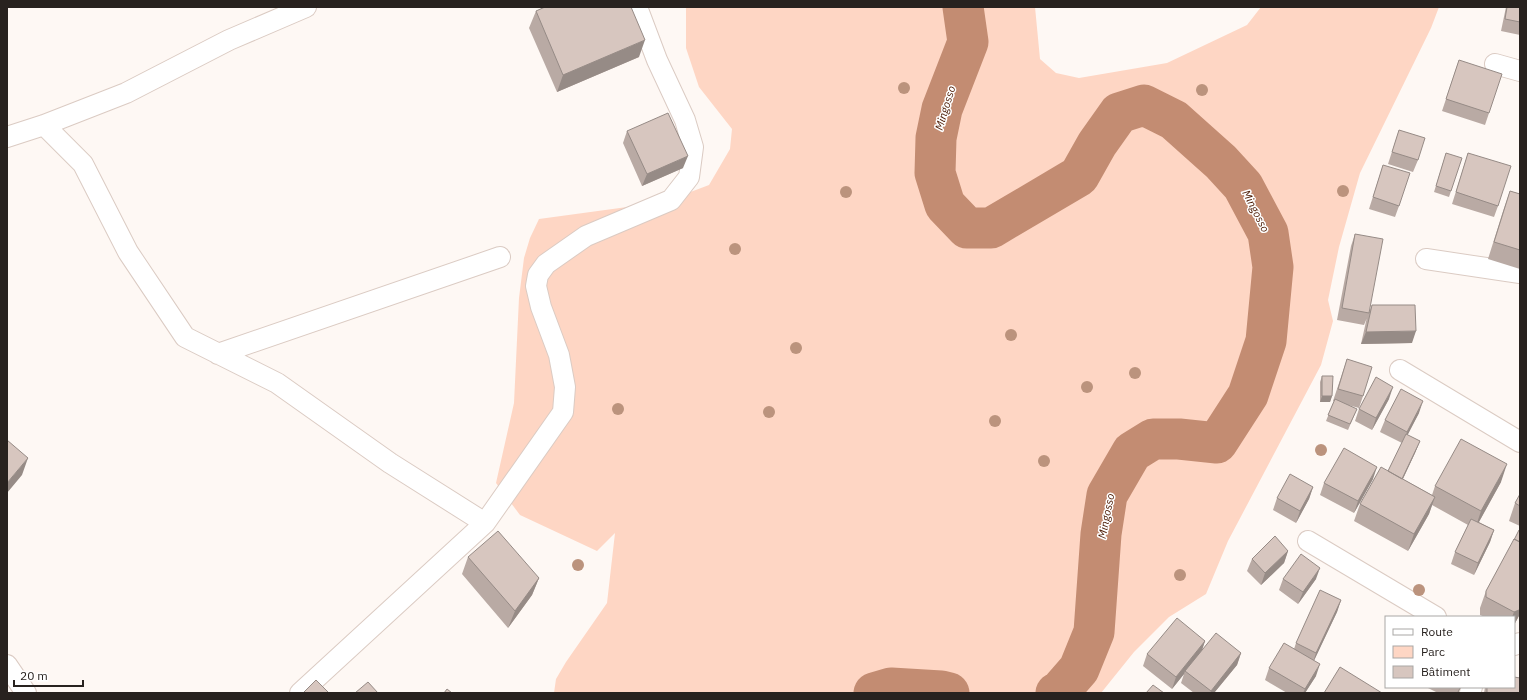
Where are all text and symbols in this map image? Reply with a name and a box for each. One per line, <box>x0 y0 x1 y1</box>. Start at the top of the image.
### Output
water label: Mingosso <box>932 84 958 132</box>
water label: Mingosso <box>1239 187 1273 235</box>
water label: Mingosso <box>1095 492 1117 540</box>
legend <box>1385 616 1515 688</box>
text: Route <box>1421 624 1453 639</box>
text: Parc <box>1421 644 1445 659</box>
scale bar <box>14 662 83 688</box>
text: Bâtiment <box>1421 664 1471 679</box>
text: 20 m <box>20 668 48 683</box>

